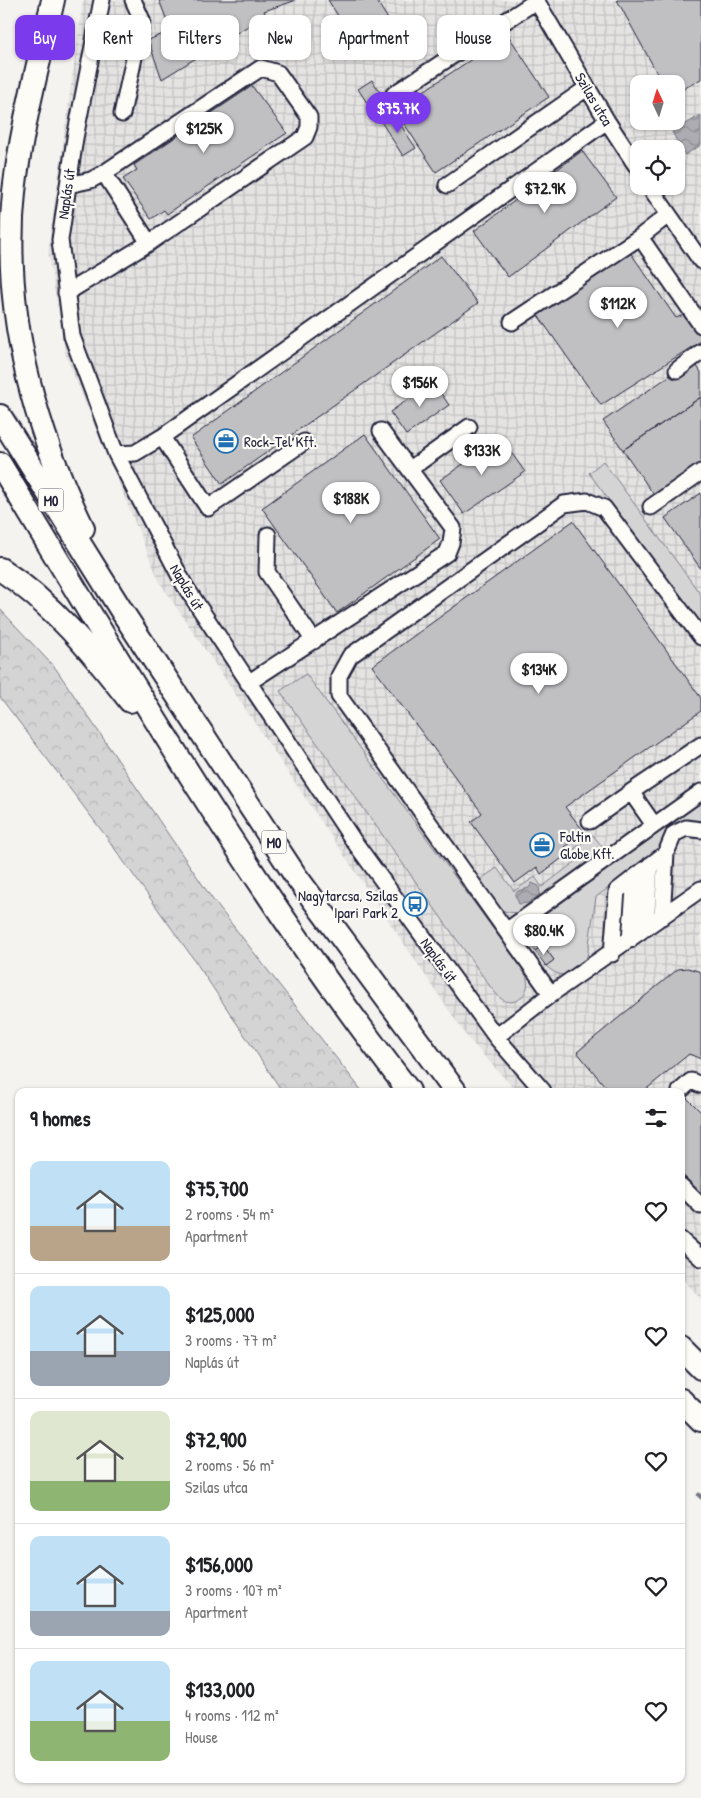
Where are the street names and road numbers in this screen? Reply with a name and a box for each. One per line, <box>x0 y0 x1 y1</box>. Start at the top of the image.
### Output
street label: Szilas utca <box>570 68 618 130</box>
street label: Naplás út <box>52 167 80 220</box>
road number: M0 <box>38 488 64 512</box>
street label: Naplás út <box>165 560 209 615</box>
road number: M0 <box>262 830 286 854</box>
street label: Naplás út <box>416 933 463 987</box>

